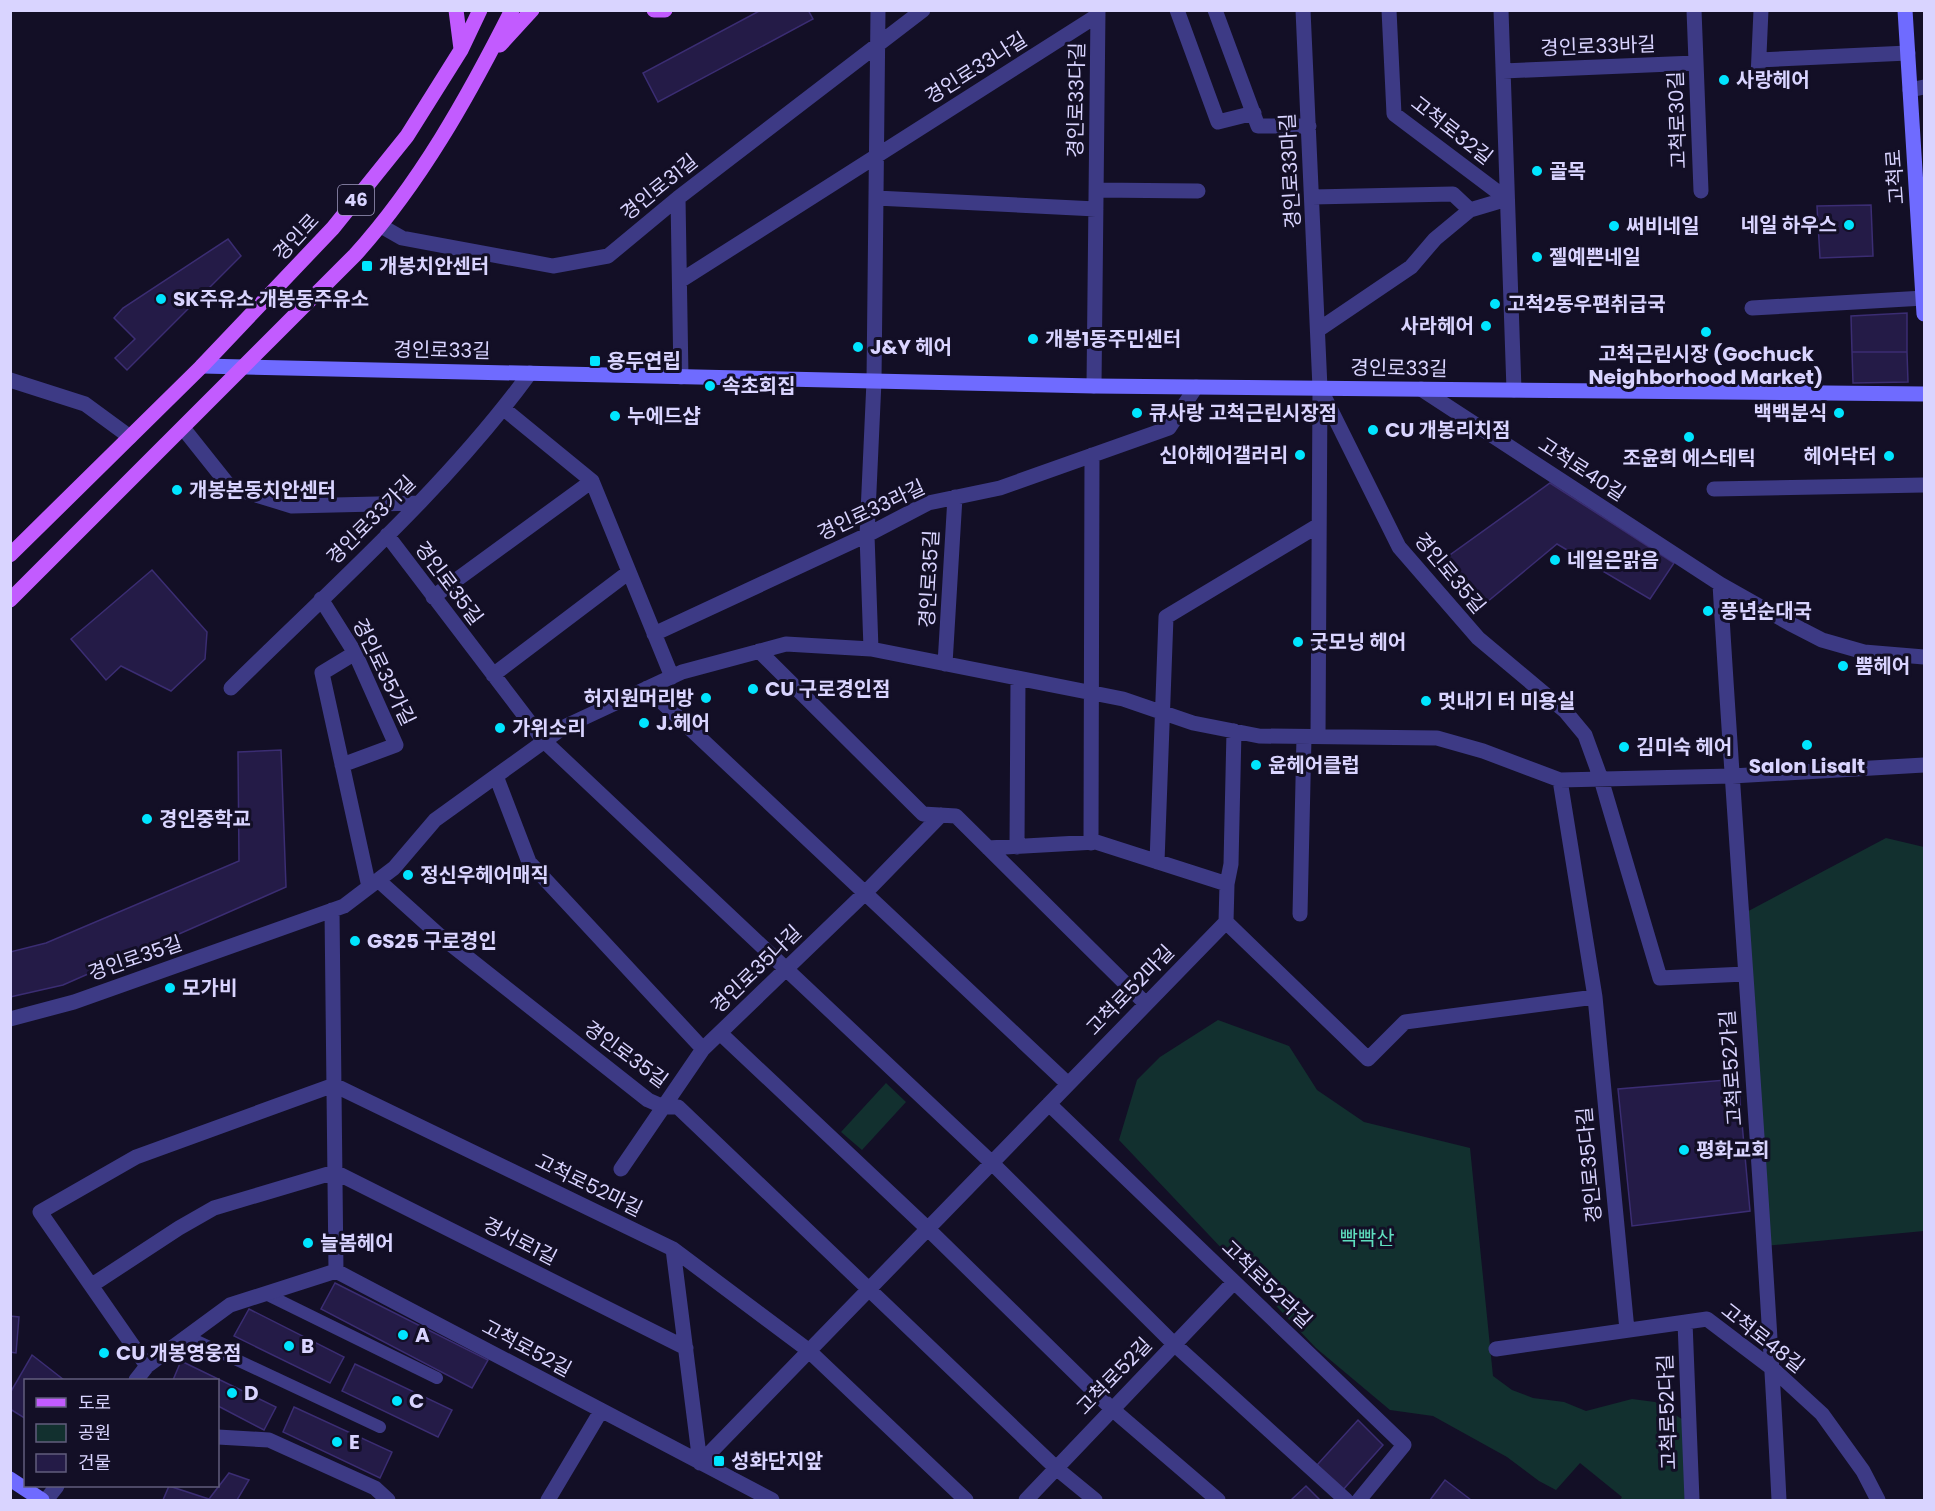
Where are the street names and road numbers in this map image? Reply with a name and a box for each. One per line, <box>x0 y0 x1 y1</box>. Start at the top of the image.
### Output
street label: 경인로33나길 <box>920 26 1032 110</box>
street label: 경인로33바길 <box>1540 30 1656 62</box>
street label: 경인로33다길 <box>1061 42 1091 158</box>
street label: 고척로30길 <box>1661 71 1693 169</box>
street label: 고척로32길 <box>1405 89 1499 171</box>
street label: 경인로33마길 <box>1273 113 1307 229</box>
street label: 경인로31길 <box>615 147 703 227</box>
street label: 고척로 <box>1879 148 1911 206</box>
road number: 46 <box>338 185 374 215</box>
street label: 경인로 <box>267 207 325 267</box>
street label: 경인로33길 <box>393 335 491 365</box>
street label: 경인로33길 <box>1350 353 1448 383</box>
street label: 고척로40길 <box>1533 430 1631 508</box>
street label: 경인로33가길 <box>320 469 422 571</box>
street label: 경인로33라길 <box>813 473 929 547</box>
street label: 경인로35길 <box>1408 526 1492 620</box>
street label: 경인로35길 <box>912 529 946 629</box>
street label: 경인로35길 <box>408 535 490 631</box>
street label: 경인로35가길 <box>346 614 422 730</box>
street label: 경인로35나길 <box>704 919 808 1019</box>
street label: 경인로35길 <box>84 929 186 987</box>
street label: 고척로52마길 <box>1080 939 1180 1041</box>
street label: 고척로52가길 <box>1713 1009 1749 1127</box>
street label: 경인로35길 <box>578 1014 674 1094</box>
street label: 경인로35다길 <box>1570 1106 1608 1224</box>
street label: 고척로52마길 <box>531 1147 647 1223</box>
street label: 경서로1길 <box>478 1210 562 1272</box>
street label: 고척로52라길 <box>1216 1234 1318 1334</box>
street label: 고척로48길 <box>1715 1297 1811 1379</box>
street label: 고척로52길 <box>477 1313 577 1383</box>
street label: 고척로52길 <box>1070 1331 1158 1421</box>
street label: 고척로52다길 <box>1651 1354 1683 1470</box>

